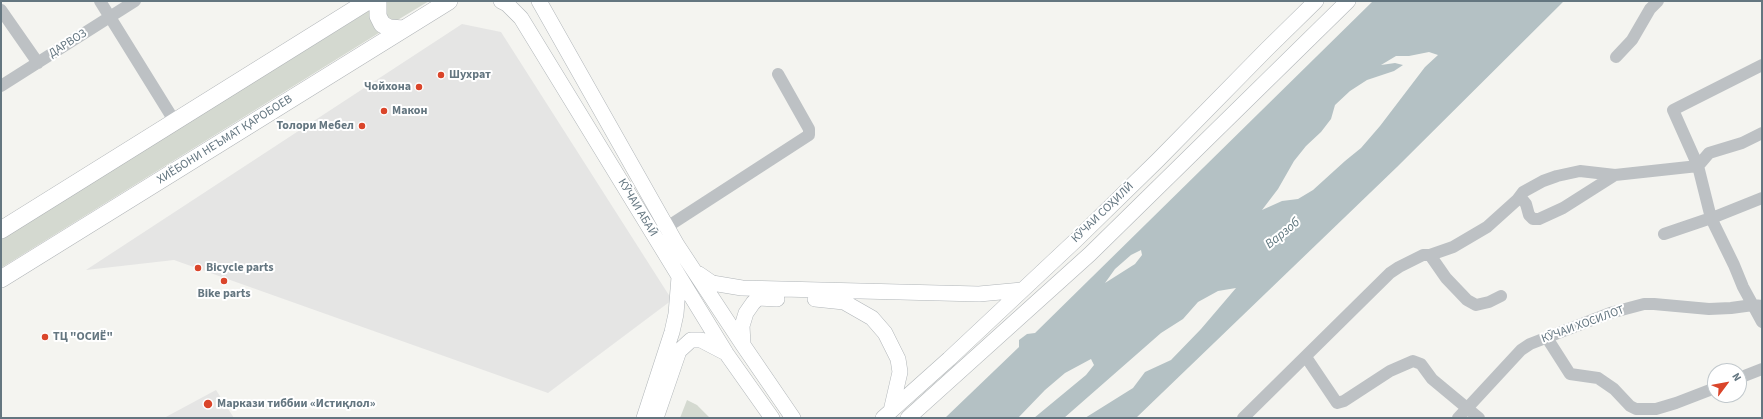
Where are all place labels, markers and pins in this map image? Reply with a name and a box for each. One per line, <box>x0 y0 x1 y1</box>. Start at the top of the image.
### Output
place label: Шухрат <box>449 68 491 82</box>
marker: Шухрат <box>436 70 446 80</box>
place label: Чойхона <box>364 80 411 94</box>
marker: Чойхона <box>414 82 424 92</box>
place label: Макон <box>392 104 427 118</box>
marker: Макон <box>379 106 389 116</box>
place label: Толори Мебел <box>277 119 354 133</box>
marker: Толори Мебел <box>357 121 367 131</box>
place label: Bicycle parts <box>206 261 274 275</box>
marker: Bicycle parts <box>193 263 203 273</box>
marker: Bike parts <box>219 276 229 286</box>
place label: Bike parts <box>197 287 251 301</box>
place label: ТЦ "ОСИЁ" <box>53 330 113 344</box>
marker: ТЦ "ОСИЁ" <box>40 332 50 342</box>
place label: Маркази тиббии «Истиқлол» <box>217 397 375 411</box>
marker: Маркази тиббии «Истиқлол» <box>202 398 214 410</box>

